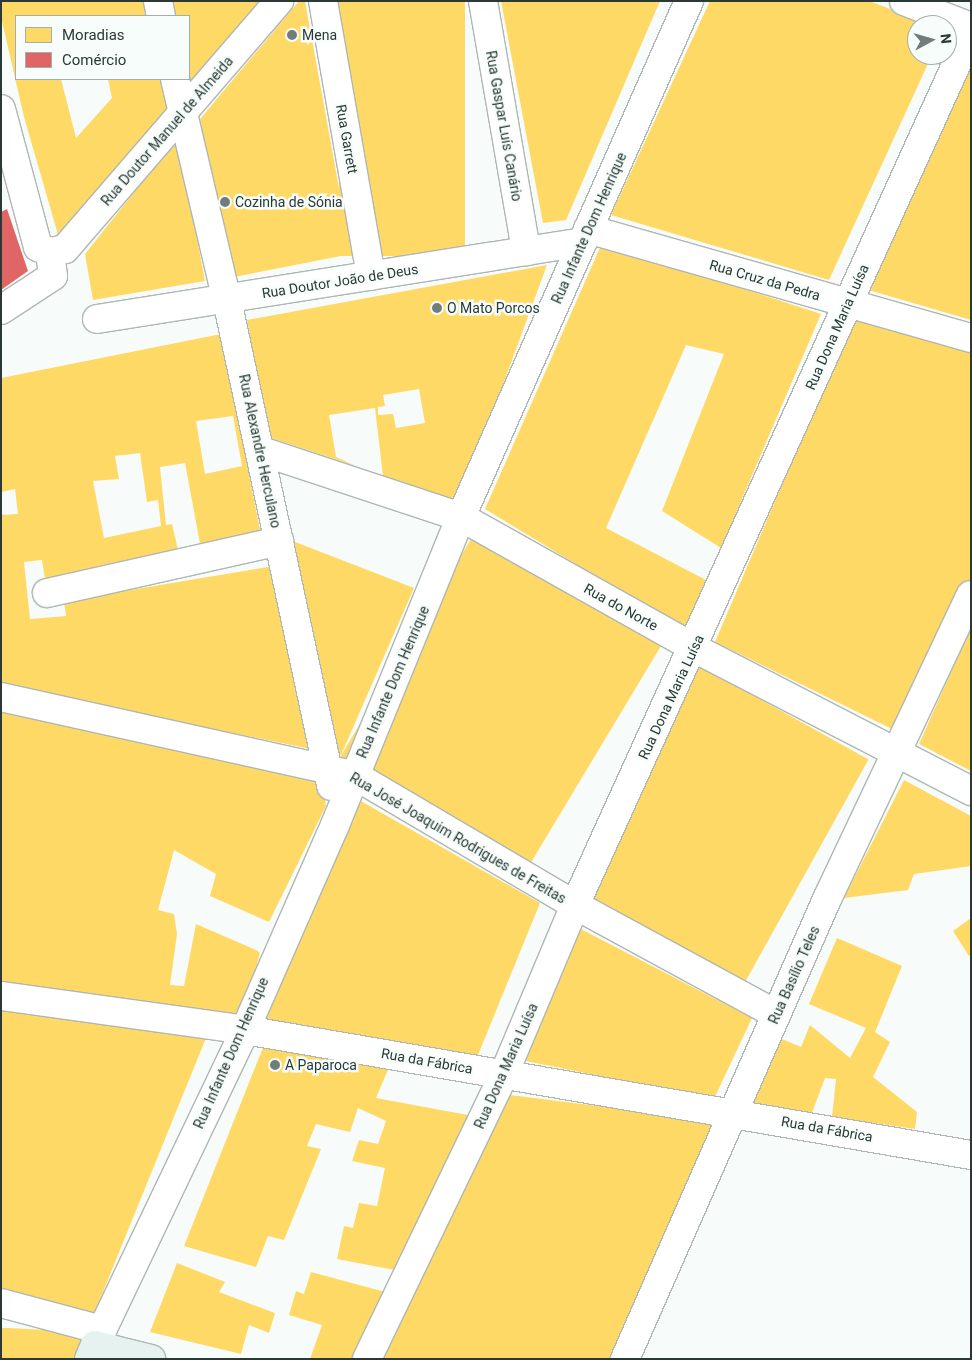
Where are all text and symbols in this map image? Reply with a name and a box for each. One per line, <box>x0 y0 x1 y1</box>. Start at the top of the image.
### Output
legend <box>15 15 190 80</box>
north arrow <box>907 15 957 65</box>
text: Moradias <box>62 26 125 44</box>
place label: Mena <box>302 27 337 43</box>
marker: Mena <box>286 29 298 41</box>
text: N <box>937 33 954 44</box>
street label: Rua Gaspar Luís Canário <box>482 49 526 203</box>
text: Comércio <box>62 51 126 69</box>
street label: Rua Doutor Manuel de Almeida <box>98 53 236 209</box>
street label: Rua Garrett <box>333 103 361 175</box>
street label: Rua Infante Dom Henrique <box>548 150 630 306</box>
place label: Cozinha de Sónia <box>235 194 343 210</box>
marker: Cozinha de Sónia <box>219 196 231 208</box>
street label: Rua Cruz da Pedra <box>708 256 822 304</box>
street label: Rua Doutor João de Deus <box>261 260 419 302</box>
street label: Rua Dona Maria Luísa <box>802 262 872 392</box>
place label: O Mato Porcos <box>447 300 540 316</box>
marker: O Mato Porcos <box>431 302 443 314</box>
street label: Rua Alexandre Herculano <box>235 373 285 529</box>
street label: Rua do Norte <box>581 580 661 634</box>
street label: Rua Infante Dom Henrique <box>353 603 433 761</box>
street label: Rua Dona Maria Luísa <box>635 632 707 762</box>
street label: Rua José Joaquim Rodrigues de Freitas <box>347 769 569 907</box>
street label: Rua Basílio Teles <box>765 923 823 1027</box>
street label: Rua Infante Dom Henrique <box>190 975 272 1131</box>
street label: Rua Dona Maria Luísa <box>471 1001 541 1131</box>
street label: Rua da Fábrica <box>380 1045 474 1077</box>
place label: A Paparoca <box>285 1057 357 1073</box>
marker: A Paparoca <box>269 1059 281 1071</box>
street label: Rua da Fábrica <box>780 1113 874 1145</box>

